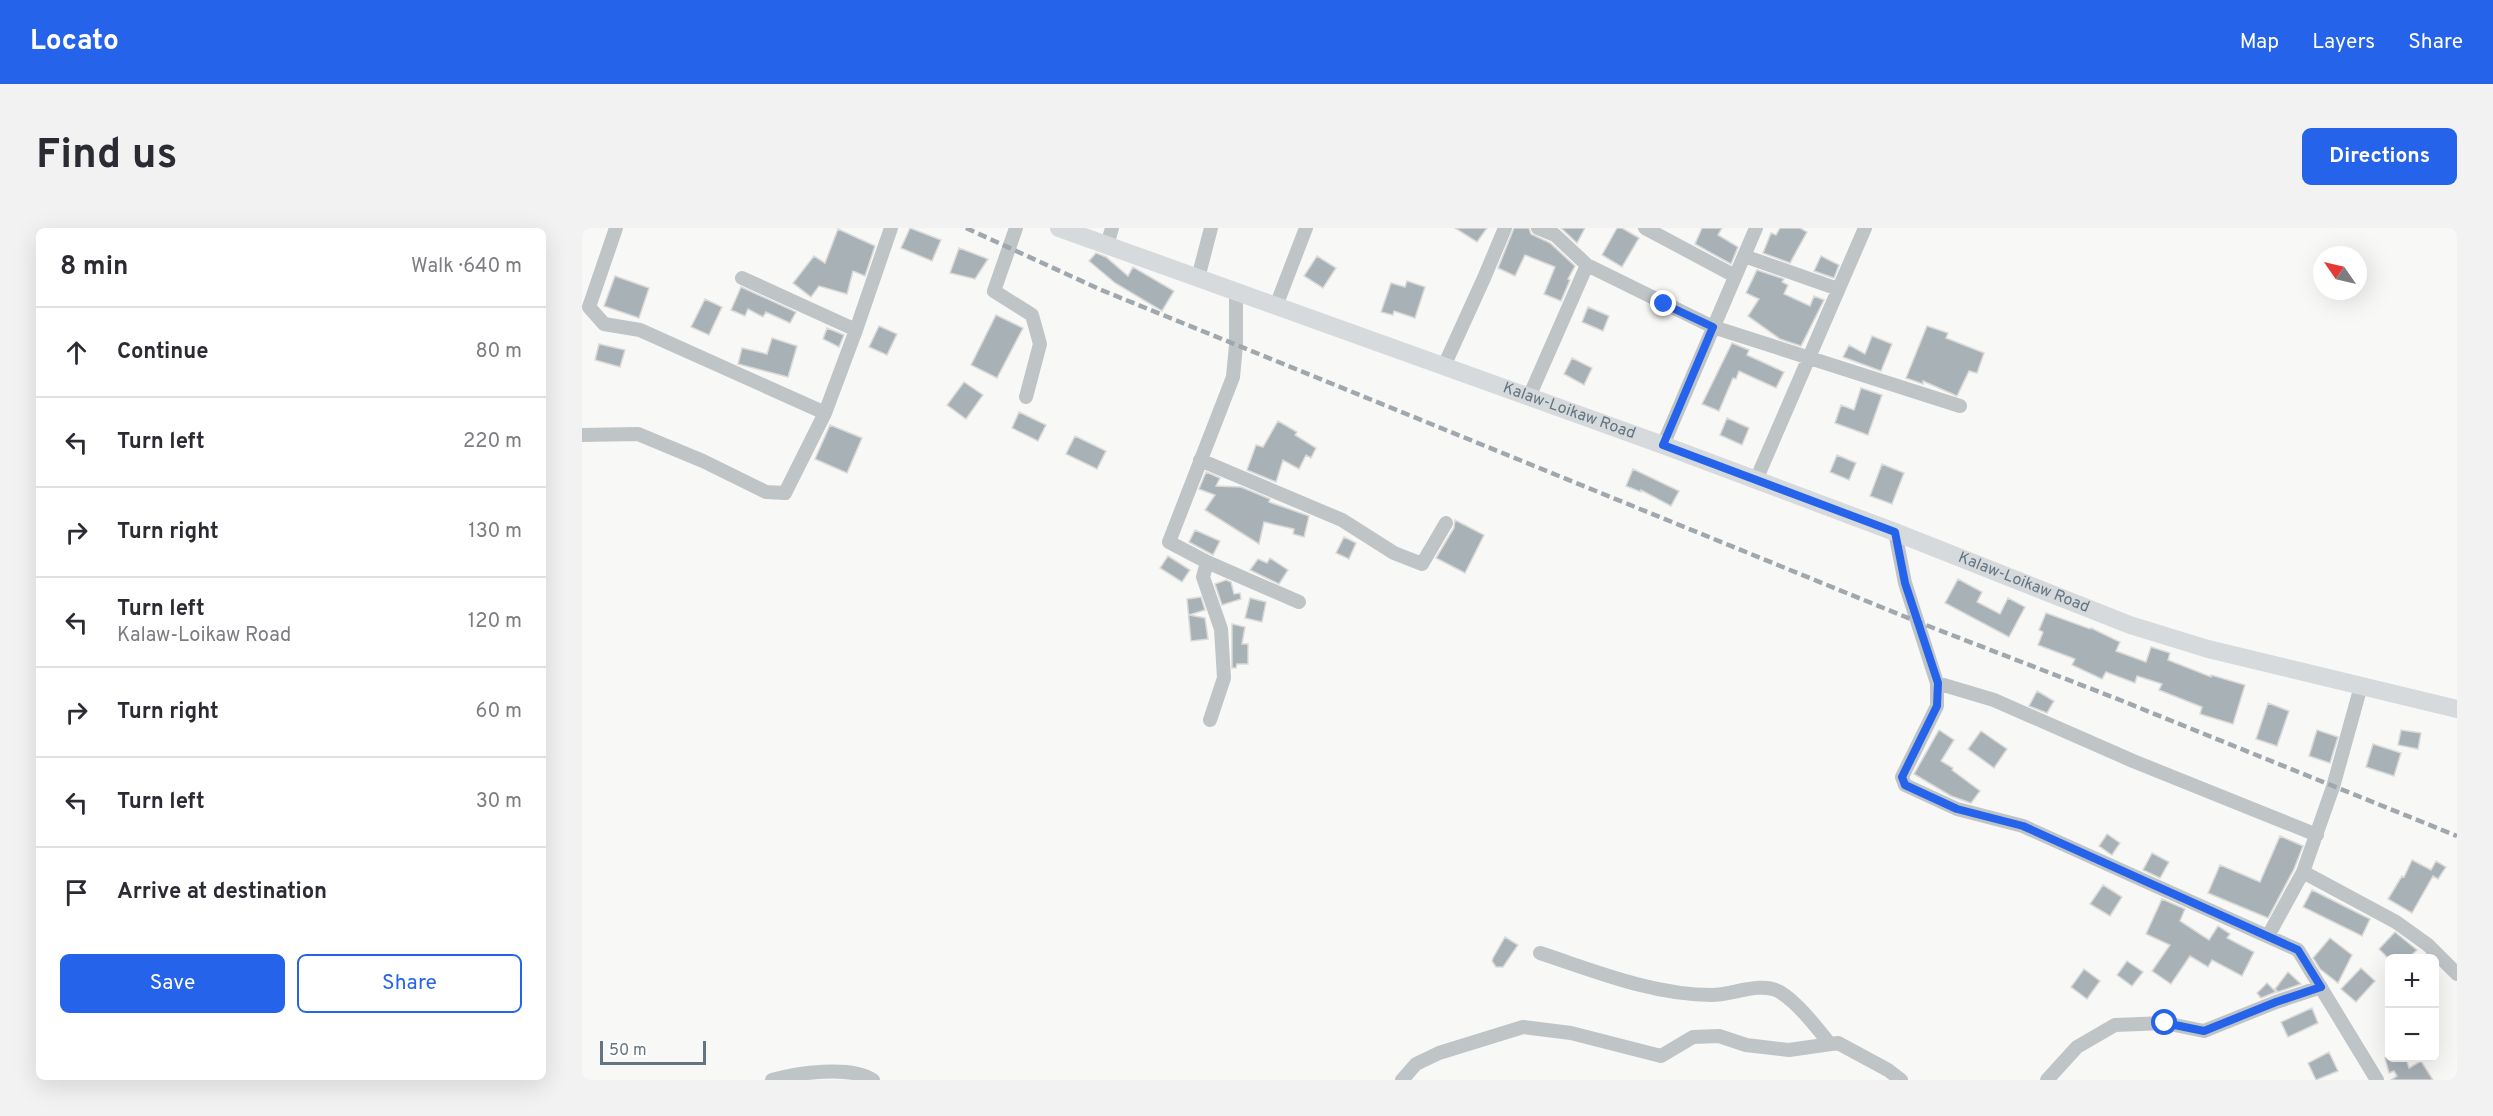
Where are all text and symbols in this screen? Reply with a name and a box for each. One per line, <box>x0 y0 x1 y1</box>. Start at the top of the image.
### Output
text: Locato <box>30 24 119 60</box>
text: Map <box>2240 29 2279 56</box>
text: Layers <box>2312 29 2375 56</box>
text: Share <box>2408 29 2463 56</box>
button: Directions <box>2302 128 2457 185</box>
text: Find us <box>36 130 177 183</box>
north arrow <box>2313 246 2367 300</box>
text: 8 min <box>60 251 128 284</box>
text: Walk · 640 m <box>411 254 522 280</box>
route end <box>1650 290 1676 316</box>
icon: ahead <box>60 336 93 369</box>
text: Continue <box>117 339 208 366</box>
text: 80 m <box>476 339 522 365</box>
street label: Kalaw-Loikaw Road <box>1500 378 1638 444</box>
icon: left <box>60 426 93 459</box>
text: Turn left <box>117 429 205 456</box>
text: 220 m <box>463 429 522 455</box>
icon: right <box>60 516 93 549</box>
text: Turn right <box>117 519 219 546</box>
text: 130 m <box>468 519 522 545</box>
street label: Kalaw-Loikaw Road <box>1955 548 2092 618</box>
text: Turn left <box>117 596 205 623</box>
icon: left <box>60 606 93 639</box>
text: 120 m <box>468 609 522 635</box>
text: Kalaw-Loikaw Road <box>117 623 291 649</box>
icon: right <box>60 696 93 729</box>
text: Turn right <box>117 699 219 726</box>
text: 60 m <box>476 699 522 725</box>
icon: left <box>60 786 93 819</box>
text: Turn left <box>117 789 205 816</box>
text: 30 m <box>476 789 522 815</box>
icon: arrive <box>60 876 93 909</box>
text: Arrive at destination <box>117 879 327 906</box>
button: Save <box>60 954 285 1013</box>
button: Share <box>297 954 522 1013</box>
map controls <box>2385 954 2439 1062</box>
button: + <box>2385 954 2439 1008</box>
button: − <box>2385 1008 2439 1062</box>
route start <box>2151 1009 2177 1035</box>
scale bar <box>600 1038 706 1066</box>
text: 50 m <box>609 1041 647 1061</box>

